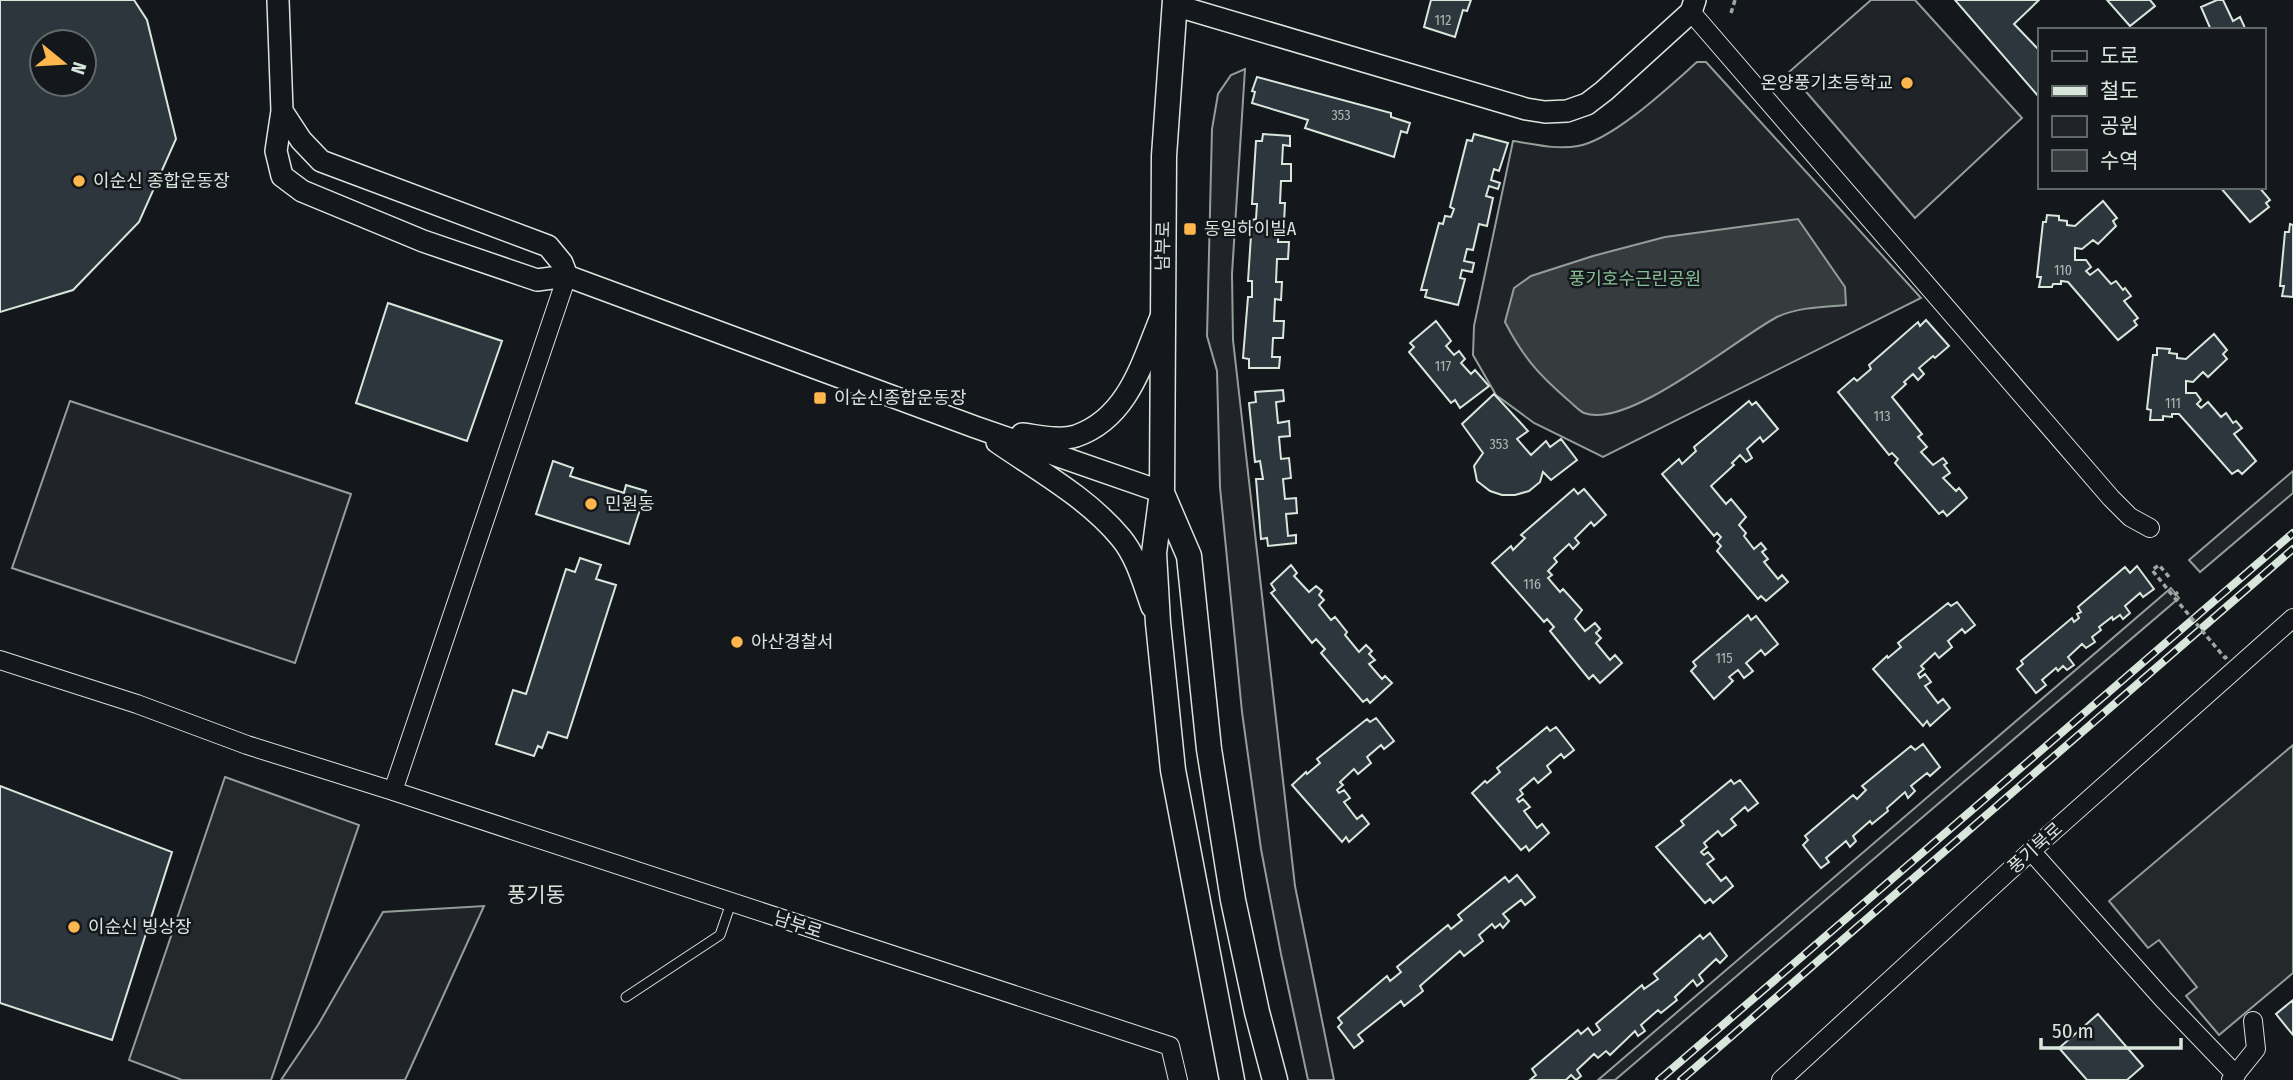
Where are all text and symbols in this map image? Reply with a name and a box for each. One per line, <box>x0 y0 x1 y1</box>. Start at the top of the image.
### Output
house number: 112 <box>1435 12 1451 29</box>
north arrow <box>28 28 98 98</box>
legend <box>2038 28 2265 189</box>
text: 도로 <box>2100 43 2139 69</box>
text: N <box>66 59 91 77</box>
place label: 온양풍기초등학교 <box>1761 72 1893 94</box>
marker: 온양풍기초등학교 <box>1899 75 1915 91</box>
text: 철도 <box>2100 78 2139 104</box>
house number: 353 <box>1332 107 1350 124</box>
text: 공원 <box>2100 113 2139 139</box>
text: 수역 <box>2100 148 2139 174</box>
place label: 이순신 종합운동장 <box>93 170 230 192</box>
marker: 이순신 종합운동장 <box>71 173 87 189</box>
place label: 동일하이빌A <box>1204 218 1297 240</box>
street label: 남부로 <box>1152 221 1174 271</box>
marker: 동일하이빌A <box>1182 221 1198 237</box>
house number: 110 <box>2054 262 2072 279</box>
park label: 풍기호수근린공원 <box>1569 268 1701 290</box>
house number: 117 <box>1435 358 1452 375</box>
place label: 이순신종합운동장 <box>834 387 966 409</box>
marker: 이순신종합운동장 <box>812 390 828 406</box>
house number: 111 <box>2165 395 2181 412</box>
house number: 113 <box>1873 408 1891 425</box>
house number: 353 <box>1490 436 1508 453</box>
place label: 민원동 <box>605 493 655 515</box>
marker: 민원동 <box>583 496 599 512</box>
house number: 116 <box>1523 576 1541 593</box>
place label: 아산경찰서 <box>751 631 834 653</box>
marker: 아산경찰서 <box>729 634 745 650</box>
house number: 115 <box>1715 650 1733 667</box>
street label: 풍기북로 <box>2003 818 2067 878</box>
district label: 풍기동 <box>507 882 565 908</box>
street label: 남부로 <box>771 907 825 943</box>
place label: 이순신 빙상장 <box>88 916 192 938</box>
marker: 이순신 빙상장 <box>66 919 82 935</box>
scale bar <box>2041 1006 2181 1050</box>
text: 50 m <box>2052 1018 2094 1044</box>

